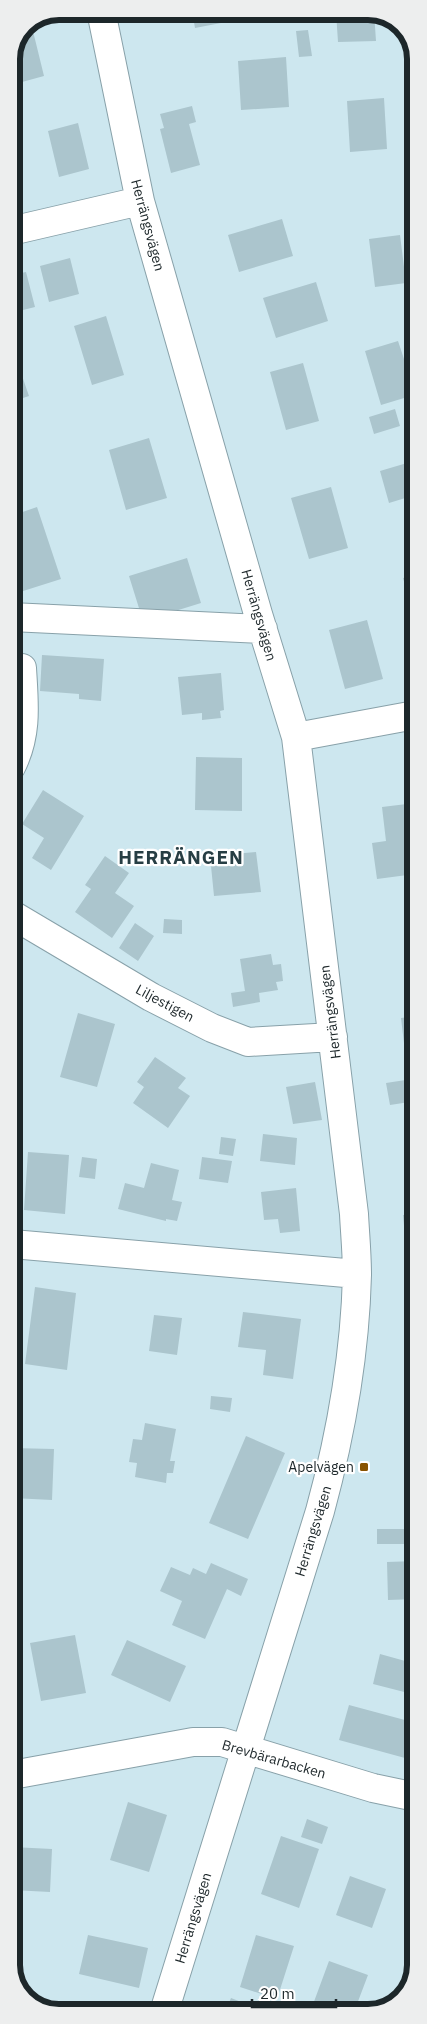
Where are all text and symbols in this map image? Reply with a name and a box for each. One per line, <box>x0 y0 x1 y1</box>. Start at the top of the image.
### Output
street label: Herrängsvägen <box>127 177 169 273</box>
street label: Herrängsvägen <box>237 567 281 663</box>
district label: HERRÄNGEN <box>118 845 244 869</box>
street label: Herrängsvägen <box>315 964 345 1060</box>
street label: Liljestigen <box>133 980 197 1026</box>
place label: Apelvägen <box>288 1458 354 1476</box>
marker: Apelvägen <box>358 1461 370 1473</box>
street label: Herrängsvägen <box>291 1483 335 1579</box>
street label: Brevbärarbacken <box>220 1736 328 1782</box>
street label: Herrängsvägen <box>171 1870 215 1966</box>
scale bar <box>252 1976 336 2008</box>
text: 20 m <box>260 1984 295 2003</box>

